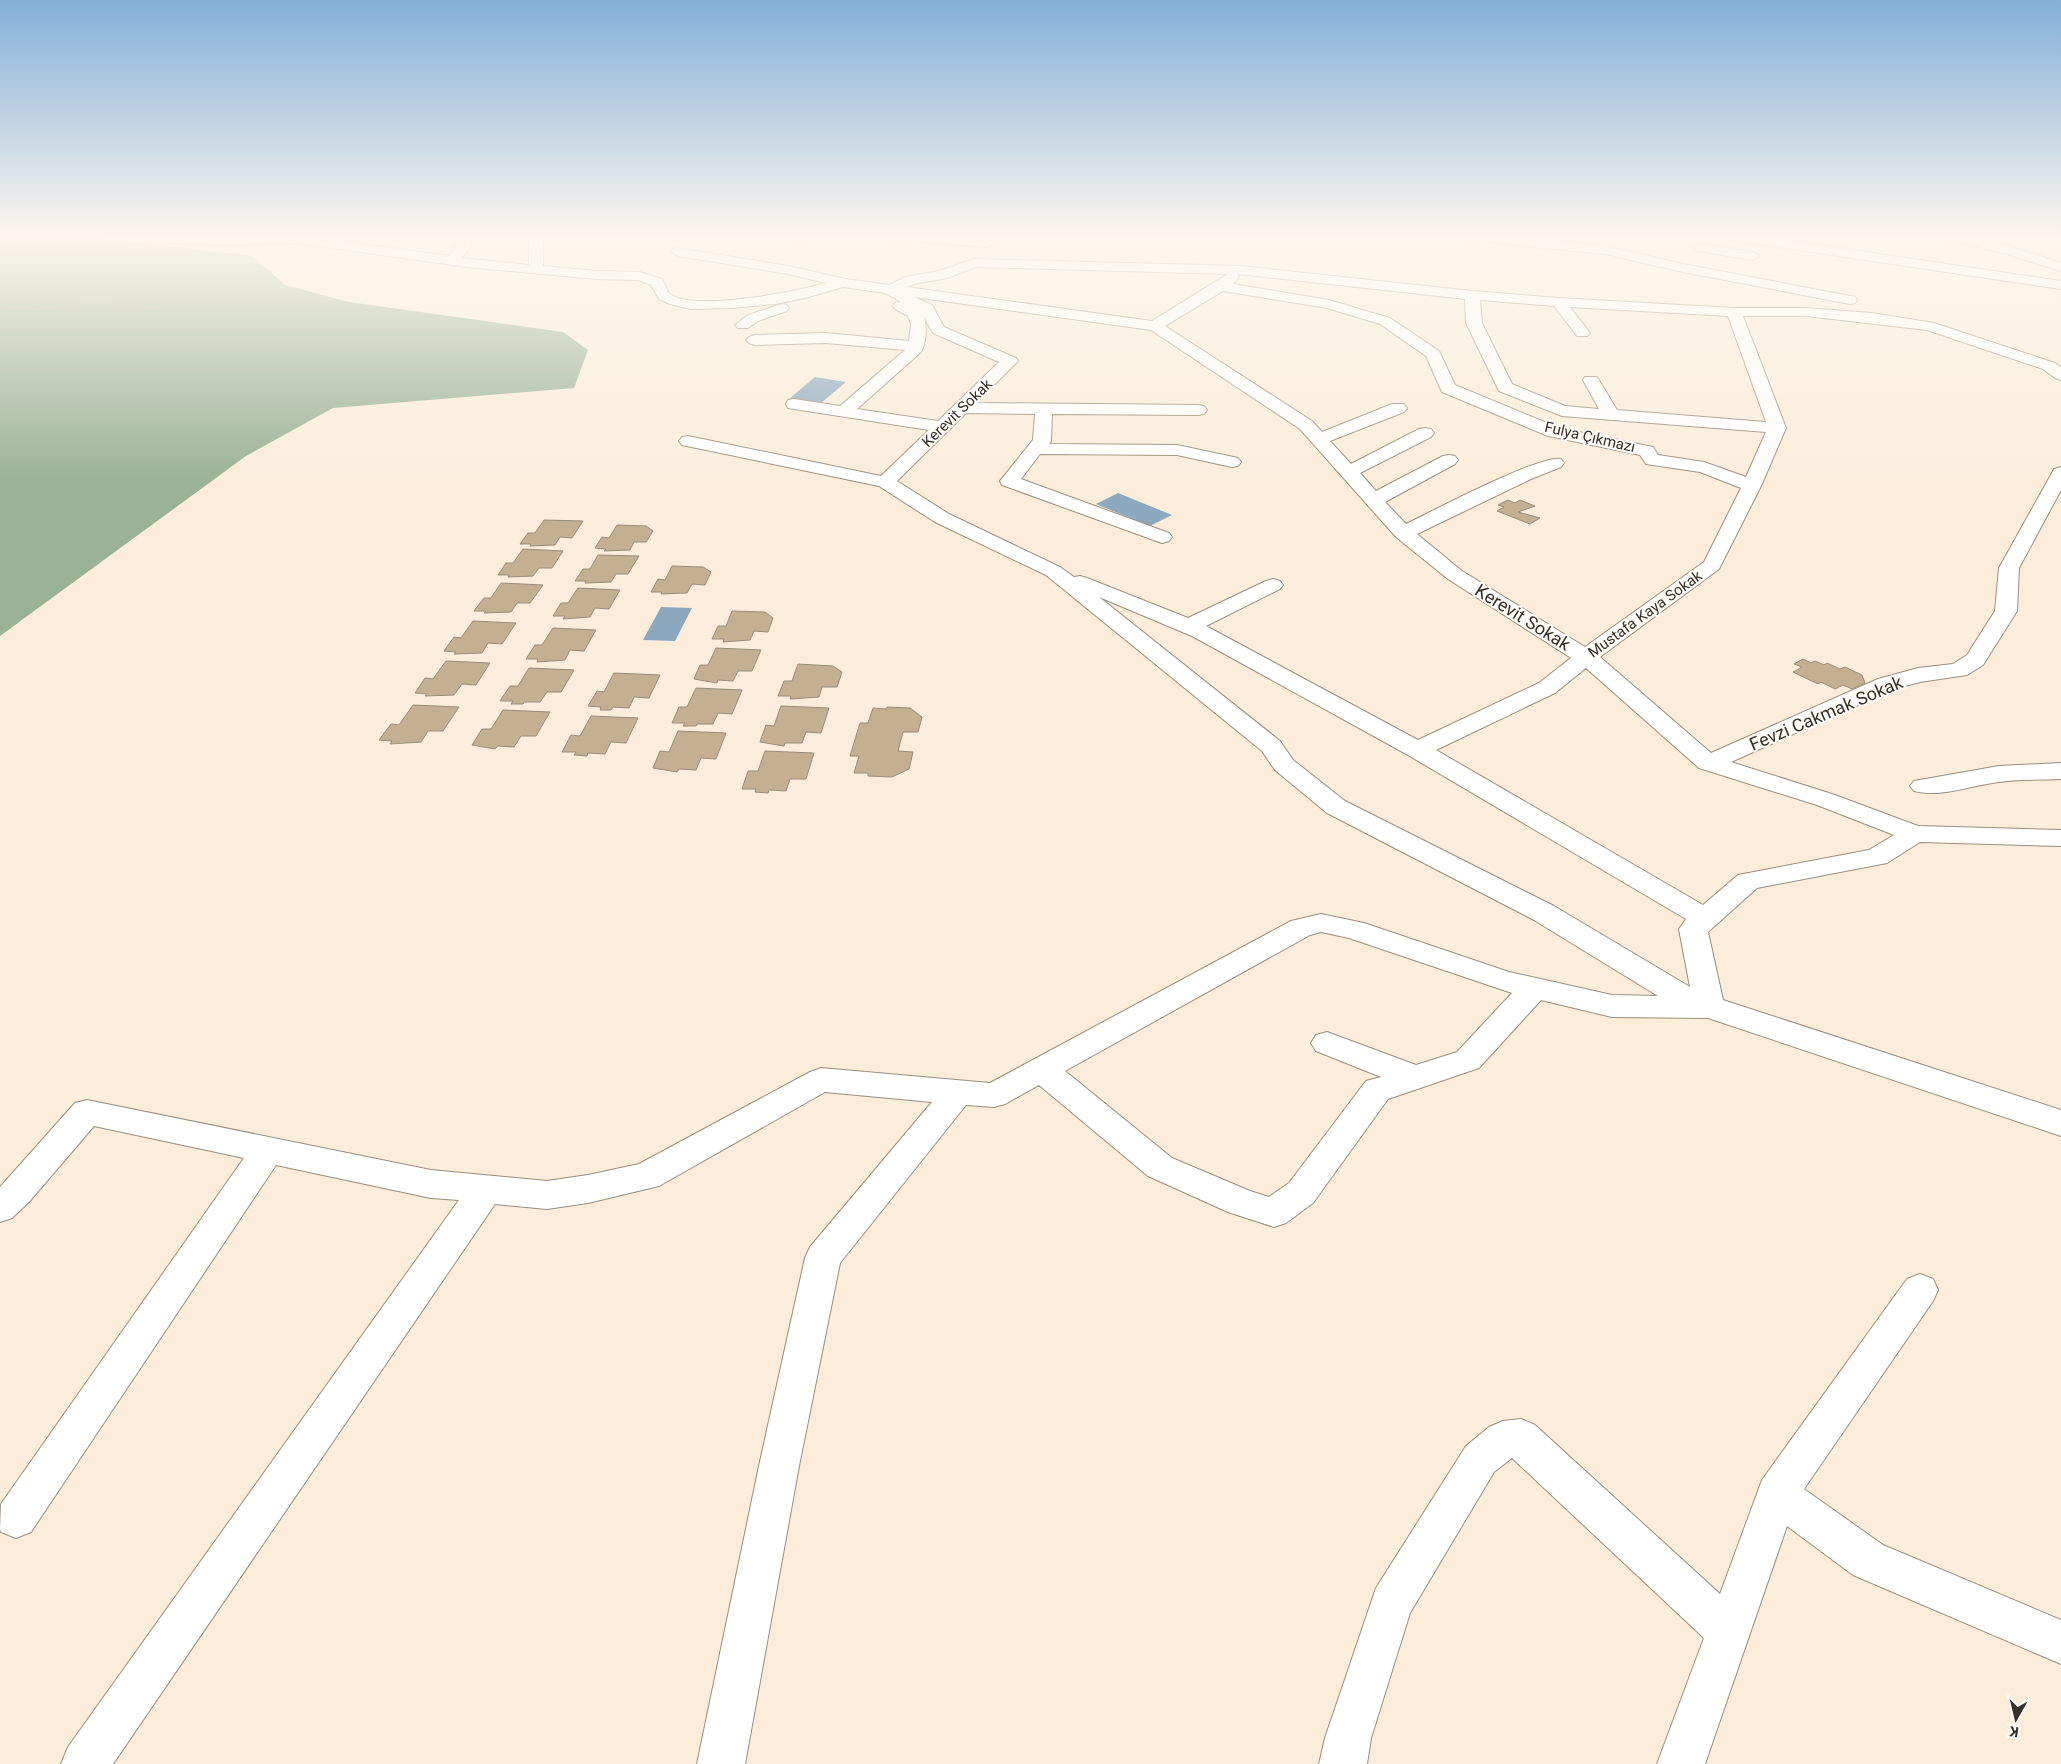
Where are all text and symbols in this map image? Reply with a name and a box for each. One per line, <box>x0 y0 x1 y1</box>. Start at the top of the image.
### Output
street label: Kerevit Sokak <box>918 375 996 451</box>
street label: Fulya Çıkmazı <box>1543 418 1637 456</box>
street label: Mustafa Kaya Sokak <box>1585 566 1706 661</box>
street label: Kerevit Sokak <box>1471 579 1575 655</box>
street label: Fevzi Cakmak Sokak <box>1746 671 1907 755</box>
north arrow <box>1991 1694 2041 1744</box>
text: K <box>2009 1723 2020 1740</box>

